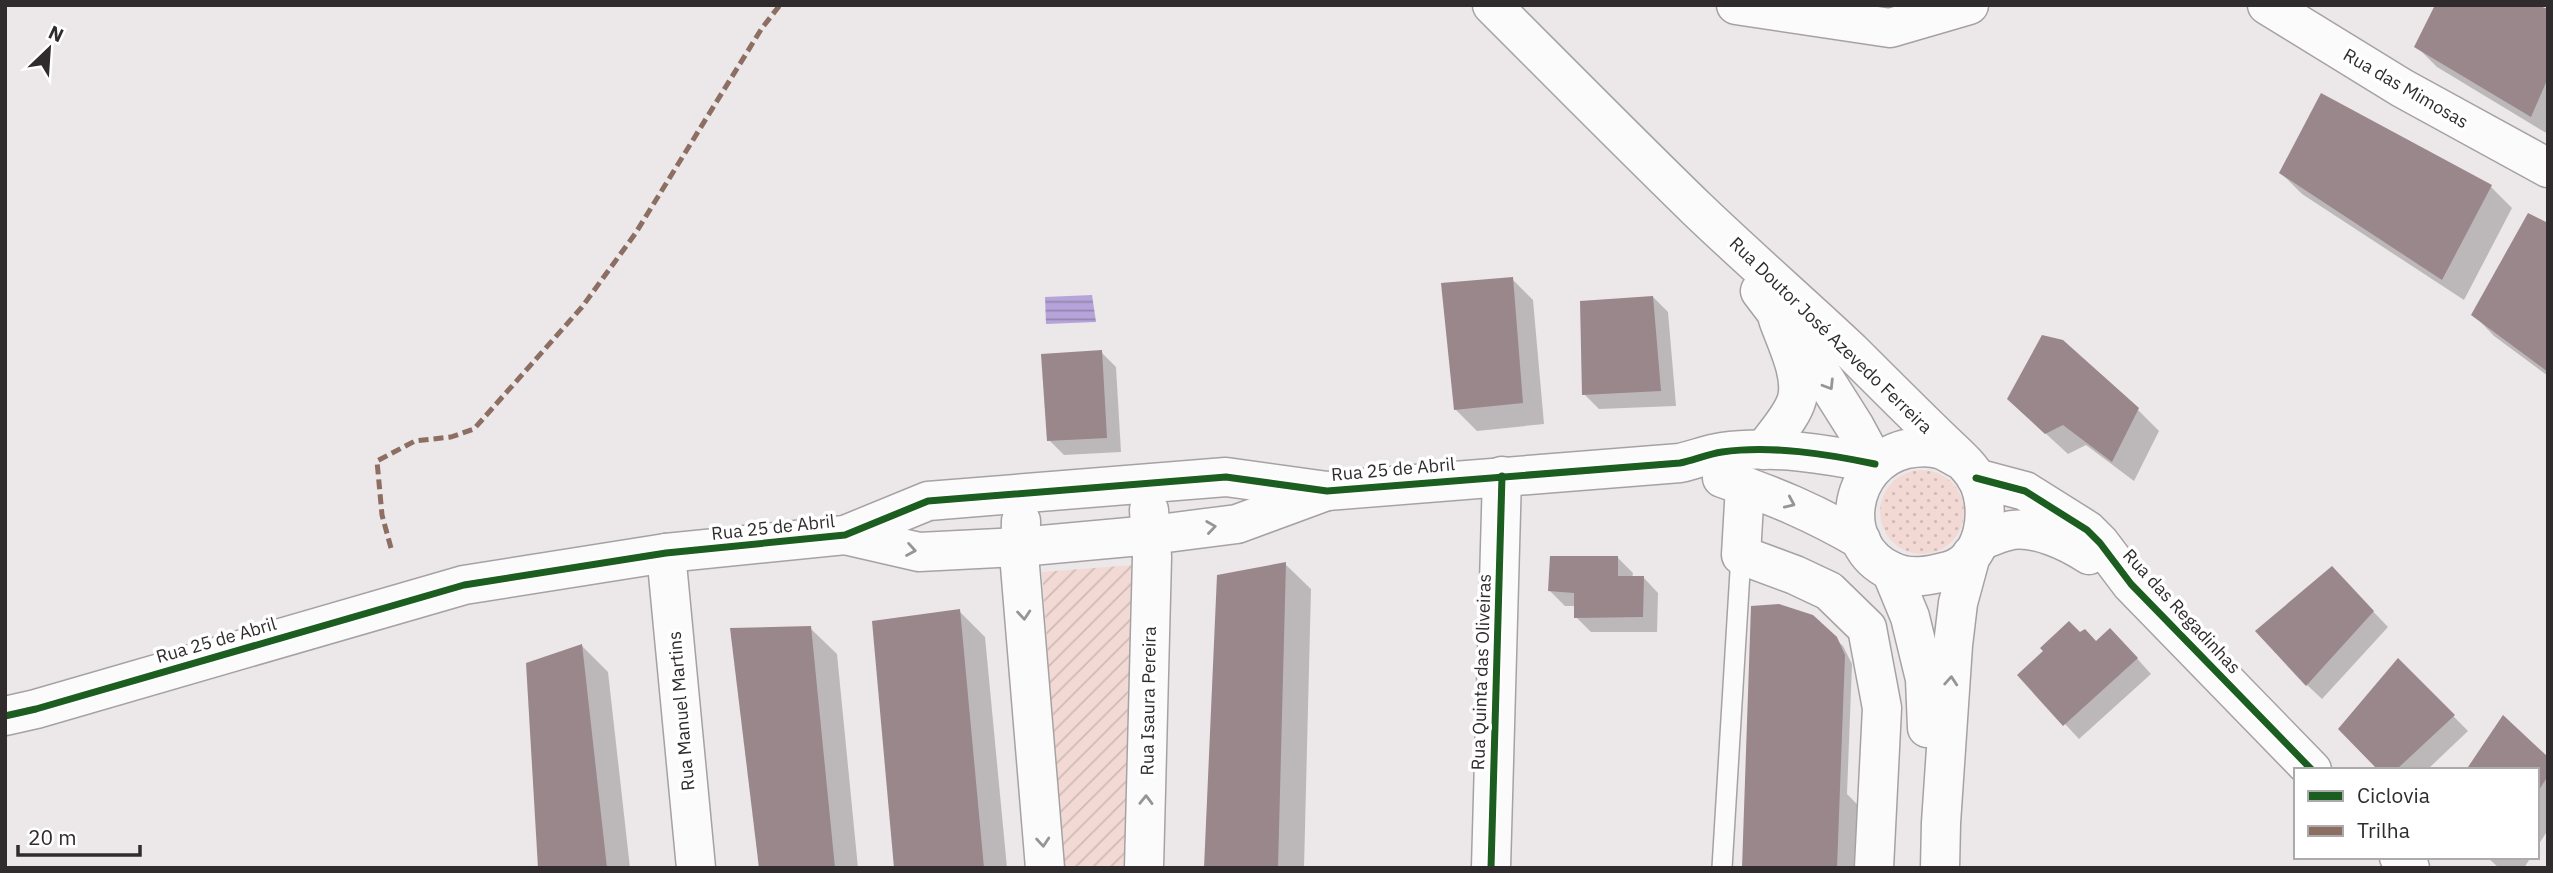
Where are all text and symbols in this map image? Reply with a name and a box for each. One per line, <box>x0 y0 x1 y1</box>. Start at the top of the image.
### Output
north arrow <box>14 14 84 84</box>
text: N <box>45 20 67 47</box>
street label: Rua das Mimosas <box>2339 43 2473 133</box>
street label: Rua Doutor José Azevedo Ferreira <box>1725 232 1938 439</box>
one-way arrow <box>1820 378 1833 391</box>
street label: Rua 25 de Abril <box>1330 452 1456 486</box>
one-way arrow <box>1783 495 1795 509</box>
street label: Rua 25 de Abril <box>710 509 836 545</box>
one-way arrow <box>1205 520 1217 535</box>
one-way arrow <box>905 541 917 556</box>
street label: Rua das Regadinhas <box>2118 544 2246 678</box>
street label: Rua Quinta das Oliveiras <box>1466 573 1496 771</box>
one-way arrow <box>1016 610 1031 621</box>
street label: Rua 25 de Abril <box>153 612 279 668</box>
street label: Rua Isaura Pereira <box>1135 626 1161 776</box>
street label: Rua Manuel Martins <box>663 630 699 792</box>
one-way arrow <box>1943 675 1958 686</box>
legend <box>2294 768 2539 859</box>
text: Ciclovia <box>2357 781 2430 809</box>
one-way arrow <box>1138 794 1153 805</box>
scale bar <box>18 814 140 858</box>
text: Trilha <box>2357 816 2410 844</box>
text: 20 m <box>28 823 77 851</box>
one-way arrow <box>1035 837 1050 848</box>

